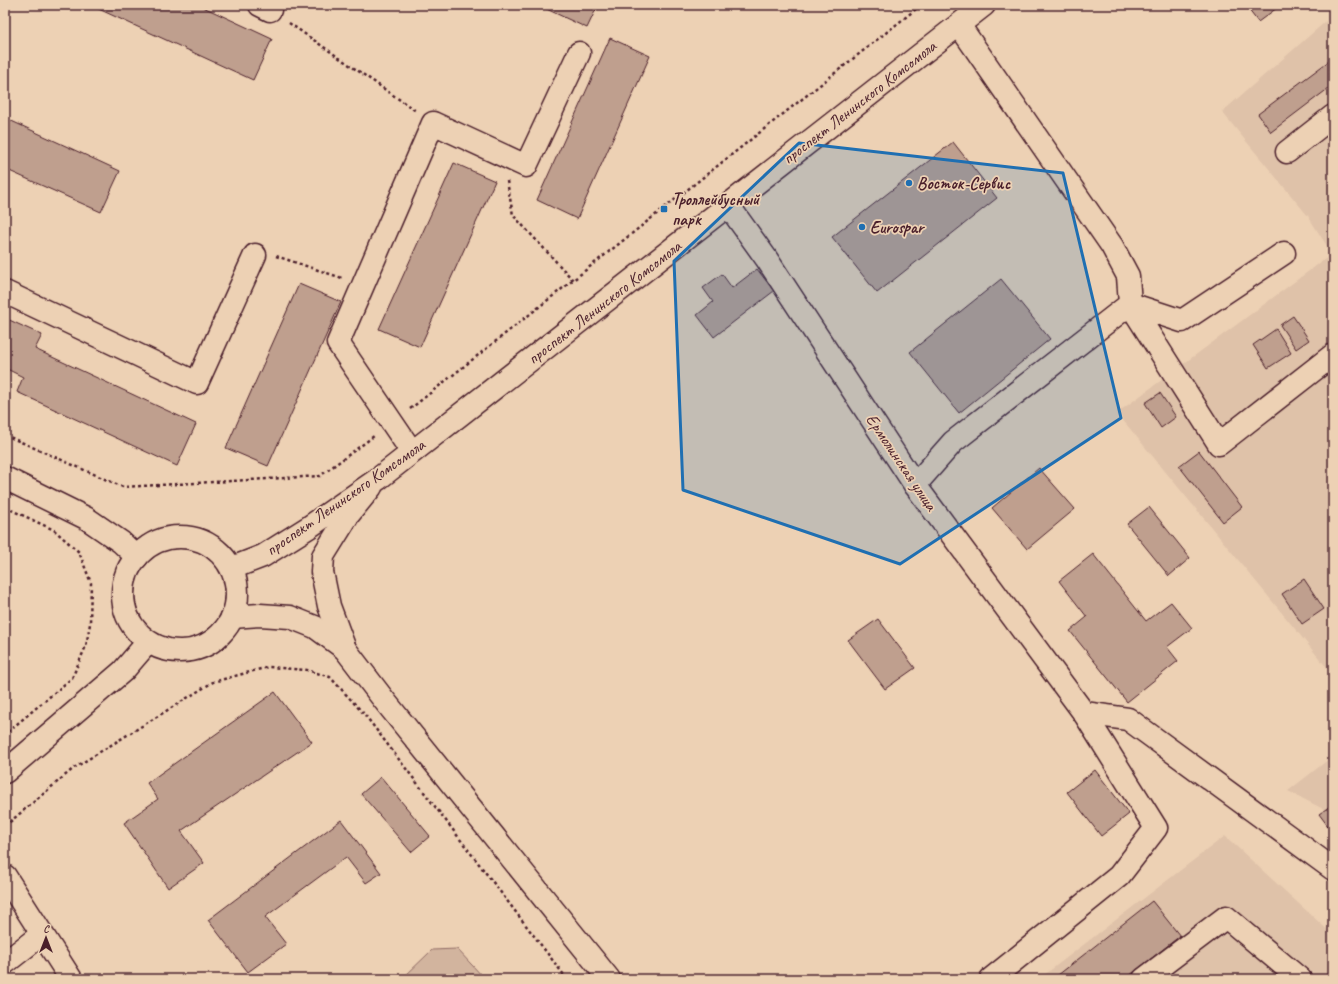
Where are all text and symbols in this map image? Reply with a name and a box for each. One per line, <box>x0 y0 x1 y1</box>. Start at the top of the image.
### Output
street label: проспект Ленинского Комсомола <box>778 35 942 169</box>
place label: Восток-Сервис <box>917 173 1012 194</box>
marker: Восток-Сервис <box>904 178 914 188</box>
place label: Троллейбусный парк <box>672 189 761 230</box>
marker: Троллейбусный парк <box>659 204 669 214</box>
place label: Eurospar <box>870 217 925 238</box>
marker: Eurospar <box>857 222 867 232</box>
street label: проспект Ленинского Комсомола <box>523 235 687 369</box>
street label: Ермолинская улица <box>861 410 943 516</box>
street label: проспект Ленинского Комсомола <box>262 434 430 560</box>
north arrow <box>26 918 66 958</box>
text: С <box>43 921 50 935</box>

